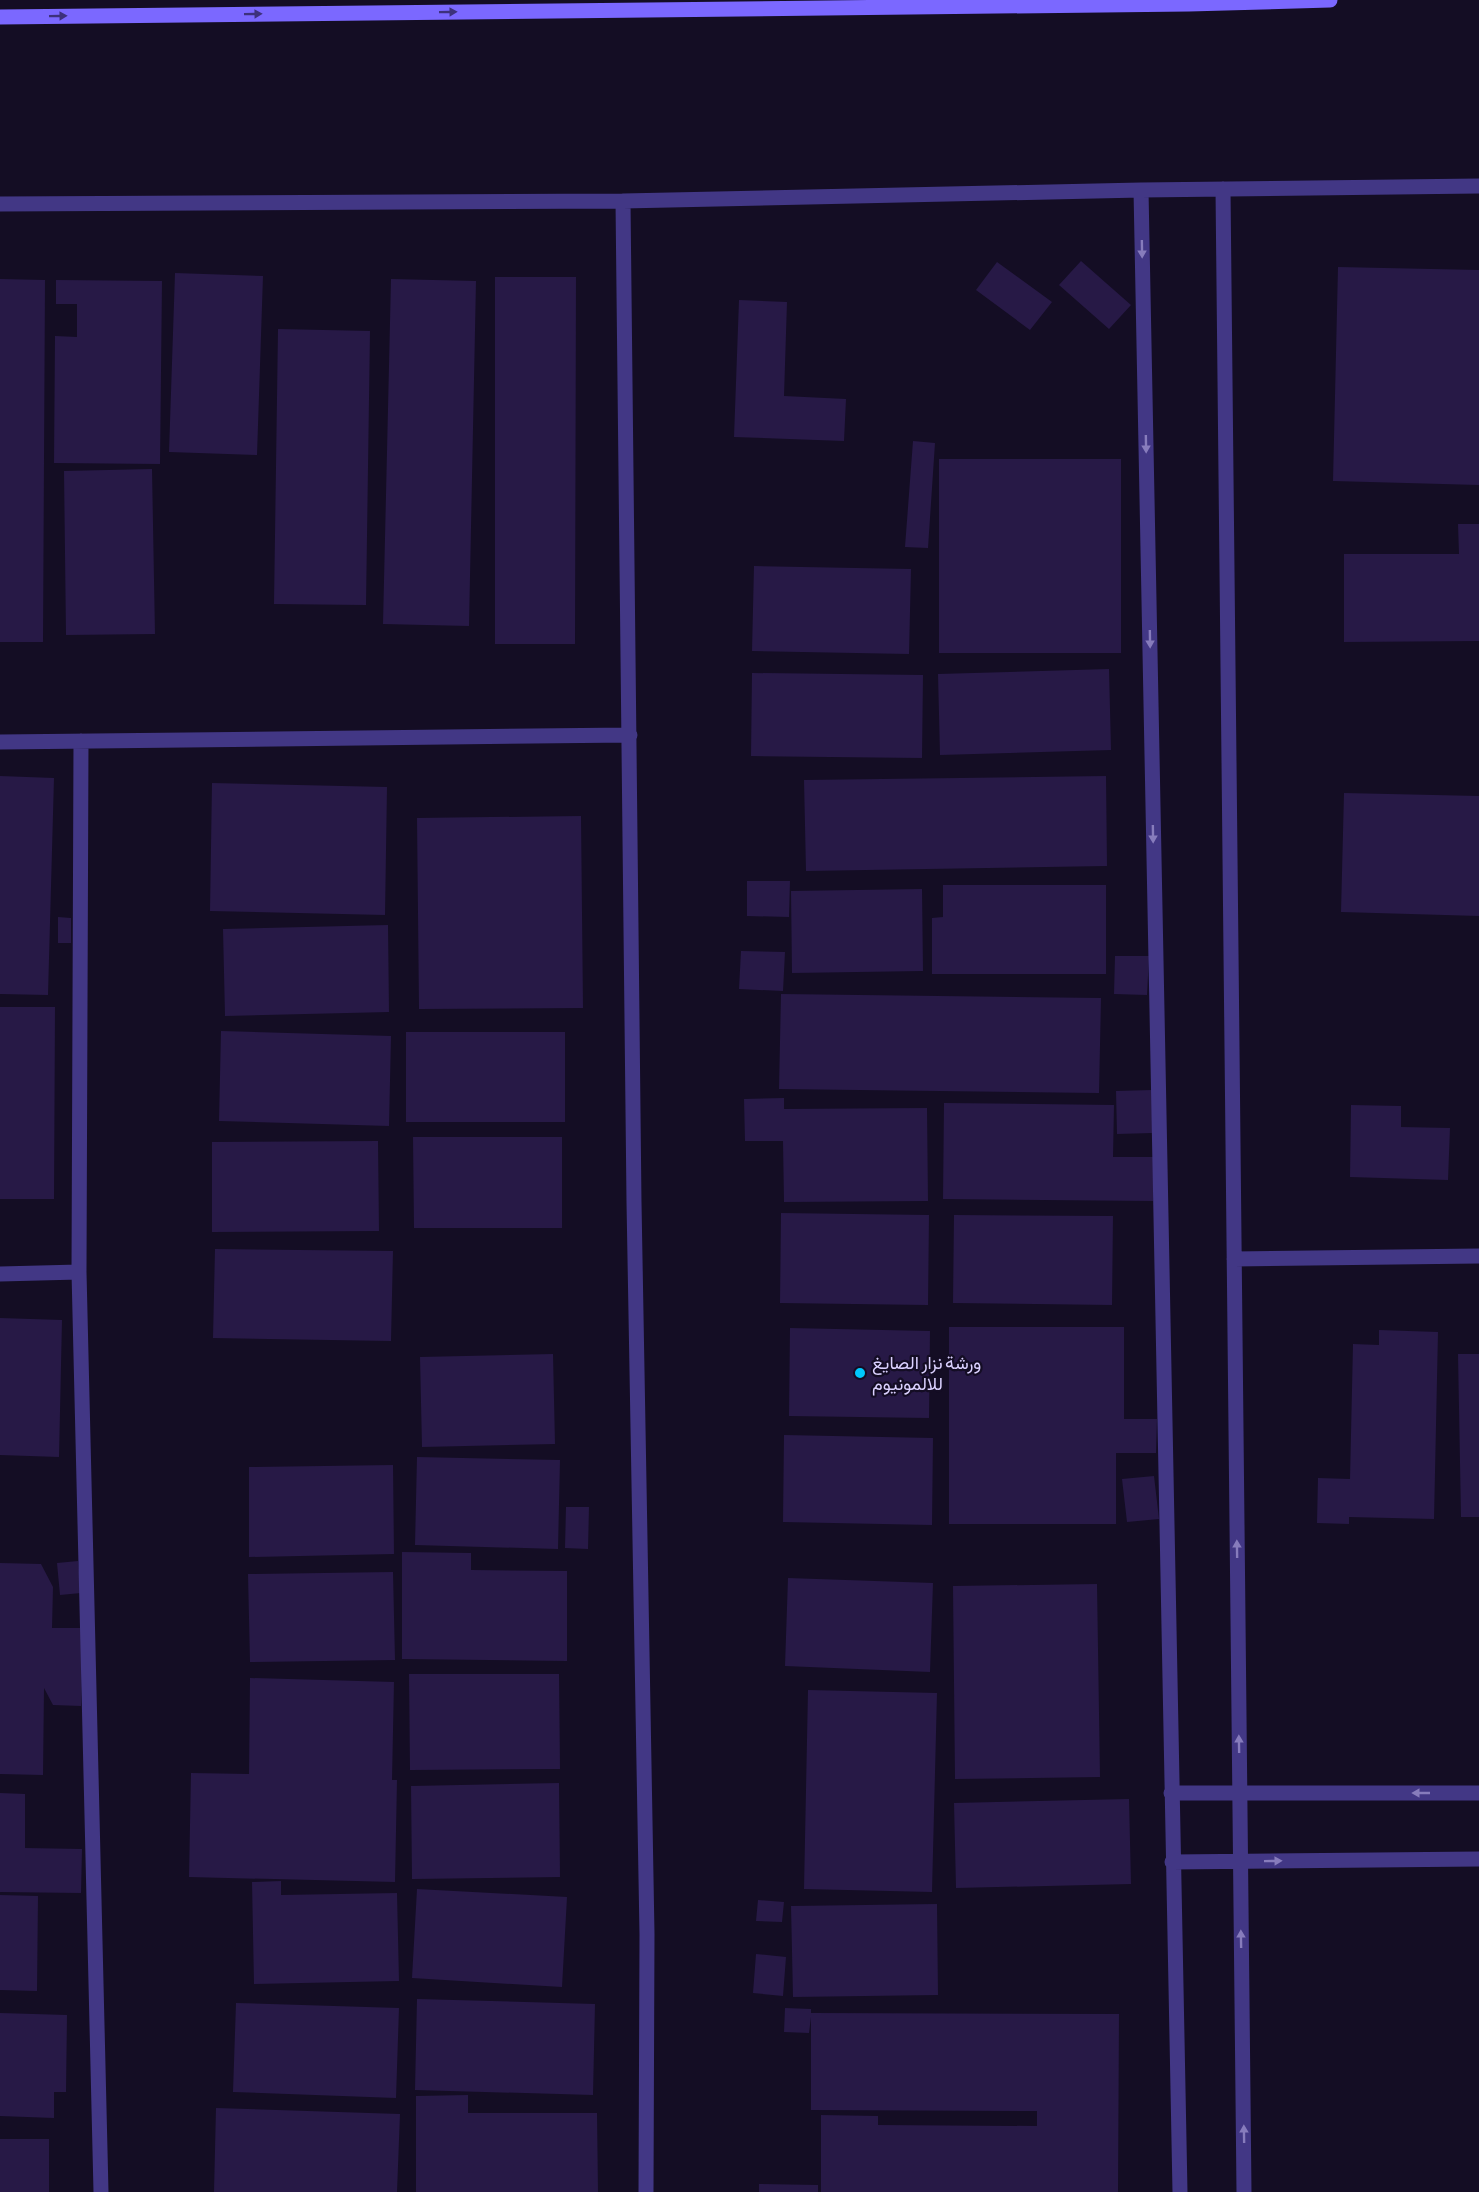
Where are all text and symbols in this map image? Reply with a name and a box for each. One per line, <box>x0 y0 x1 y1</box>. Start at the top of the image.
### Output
one-way arrow <box>439 7 458 17</box>
one-way arrow <box>244 9 263 19</box>
one-way arrow <box>49 11 68 21</box>
one-way arrow <box>1138 239 1147 258</box>
one-way arrow <box>1141 434 1151 453</box>
one-way arrow <box>1145 629 1155 648</box>
one-way arrow <box>1149 824 1158 843</box>
place label: ورشة نزار الصايغ للالمونيوم <box>872 1352 981 1396</box>
marker: ورشة نزار الصايغ للالمونيوم <box>853 1366 867 1380</box>
one-way arrow <box>1232 1539 1242 1558</box>
one-way arrow <box>1234 1734 1244 1753</box>
one-way arrow <box>1411 1788 1430 1798</box>
one-way arrow <box>1263 1856 1282 1866</box>
one-way arrow <box>1237 1929 1246 1948</box>
one-way arrow <box>1239 2124 1248 2143</box>

